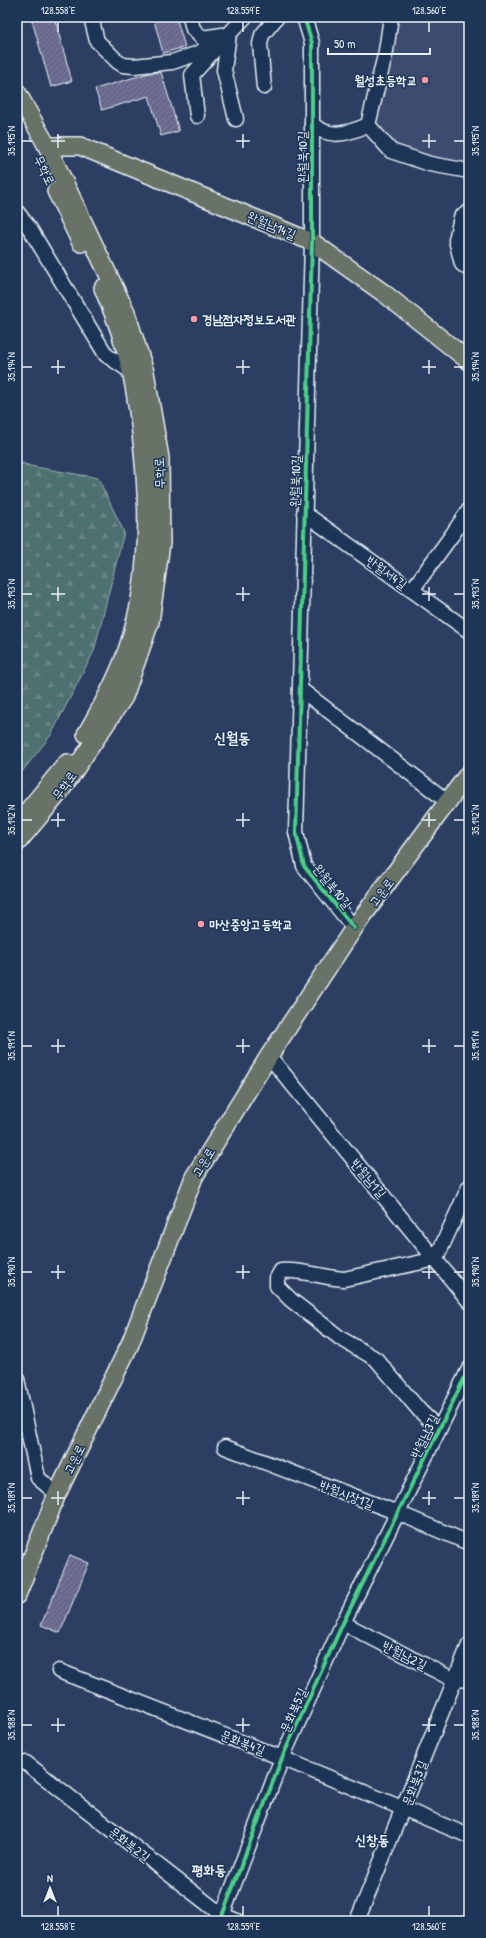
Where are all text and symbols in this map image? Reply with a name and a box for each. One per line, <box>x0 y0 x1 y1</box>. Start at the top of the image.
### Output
text: 128.558°E <box>41 4 76 17</box>
text: 128.559°E <box>226 4 260 17</box>
text: 128.560°E <box>412 4 447 17</box>
scale bar <box>328 30 430 56</box>
text: 50 m <box>334 35 355 52</box>
place label: 월성초등학교 <box>354 71 417 89</box>
marker: 월성초등학교 <box>420 75 430 85</box>
text: 35.195°N <box>5 126 18 156</box>
text: 35.195°N <box>469 126 482 156</box>
street label: 완월북10길 <box>293 131 311 183</box>
street label: 무학로 <box>30 152 60 188</box>
street label: 완월남14길 <box>245 207 299 243</box>
place label: 경남점자정보도서관 <box>202 310 297 328</box>
marker: 경남점자정보도서관 <box>189 314 199 324</box>
text: 35.194°N <box>5 352 18 382</box>
text: 35.194°N <box>469 352 482 382</box>
street label: 완월북10길 <box>285 455 305 507</box>
street label: 무학로 <box>149 457 169 489</box>
street label: 반월서4길 <box>363 551 411 593</box>
text: 35.193°N <box>5 579 18 609</box>
text: 35.193°N <box>469 579 482 609</box>
district label: 신월동 <box>214 727 250 748</box>
street label: 무학로 <box>47 767 81 803</box>
text: 35.192°N <box>5 805 18 835</box>
text: 35.192°N <box>469 805 482 835</box>
street label: 완월북10길 <box>310 860 356 912</box>
street label: 고운로 <box>364 874 398 910</box>
place label: 마산중앙고등학교 <box>209 915 293 933</box>
marker: 마산중앙고등학교 <box>196 919 206 929</box>
text: 35.191°N <box>5 1031 18 1061</box>
text: 35.191°N <box>469 1031 482 1061</box>
street label: 고운로 <box>187 1144 219 1180</box>
street label: 반월남1길 <box>347 1154 391 1202</box>
text: 35.190°N <box>5 1257 18 1287</box>
text: 35.190°N <box>469 1257 482 1287</box>
street label: 반월남3길 <box>405 1411 443 1461</box>
street label: 고운로 <box>59 1441 89 1477</box>
street label: 반월시장1길 <box>317 1475 377 1513</box>
text: 35.189°N <box>5 1483 18 1513</box>
text: 35.189°N <box>469 1483 482 1513</box>
street label: 반월남2길 <box>380 1636 430 1674</box>
street label: 문화북5길 <box>275 1685 311 1735</box>
text: 35.188°N <box>5 1710 18 1740</box>
text: 35.188°N <box>469 1710 482 1740</box>
street label: 문화북4길 <box>218 1725 268 1759</box>
street label: 문화북3길 <box>397 1758 431 1808</box>
street label: 문화북2길 <box>106 1822 154 1866</box>
district label: 신창동 <box>355 1830 389 1849</box>
district label: 평화동 <box>191 1860 226 1879</box>
north arrow <box>30 1868 70 1908</box>
text: N <box>47 1871 53 1885</box>
text: 128.558°E <box>41 1920 76 1933</box>
text: 128.559°E <box>226 1920 260 1933</box>
text: 128.560°E <box>412 1920 447 1933</box>

